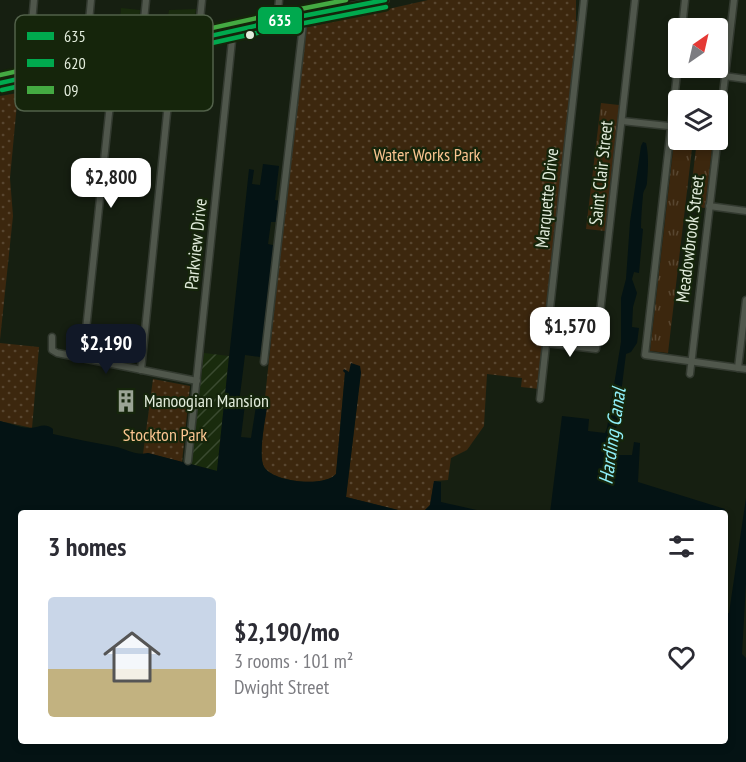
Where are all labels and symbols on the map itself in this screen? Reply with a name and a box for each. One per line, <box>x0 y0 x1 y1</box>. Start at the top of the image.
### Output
line badge: 635 <box>257 6 303 35</box>
text: 635 <box>269 10 291 30</box>
legend <box>15 15 213 111</box>
north arrow <box>668 18 728 78</box>
text: 635 <box>64 26 86 46</box>
unlabelled marker <box>244 29 256 41</box>
text: 620 <box>64 53 86 73</box>
text: 09 <box>64 80 78 100</box>
street label: Saint Clair Street <box>584 119 617 226</box>
park label: Water Works Park <box>373 143 481 166</box>
street label: Marquette Drive <box>530 147 563 249</box>
pin: $2,800 <box>62 158 160 209</box>
street label: Meadowbrook Street <box>670 174 709 304</box>
street label: Parkview Drive <box>179 197 212 291</box>
pin: $1,570 <box>521 307 619 358</box>
pin: $2,190 <box>57 324 155 375</box>
water label: Harding Canal <box>592 384 632 486</box>
building icon: Manoogian Mansion <box>113 388 139 414</box>
place label: Manoogian Mansion <box>144 389 269 412</box>
park label: Stockton Park <box>123 423 207 446</box>

